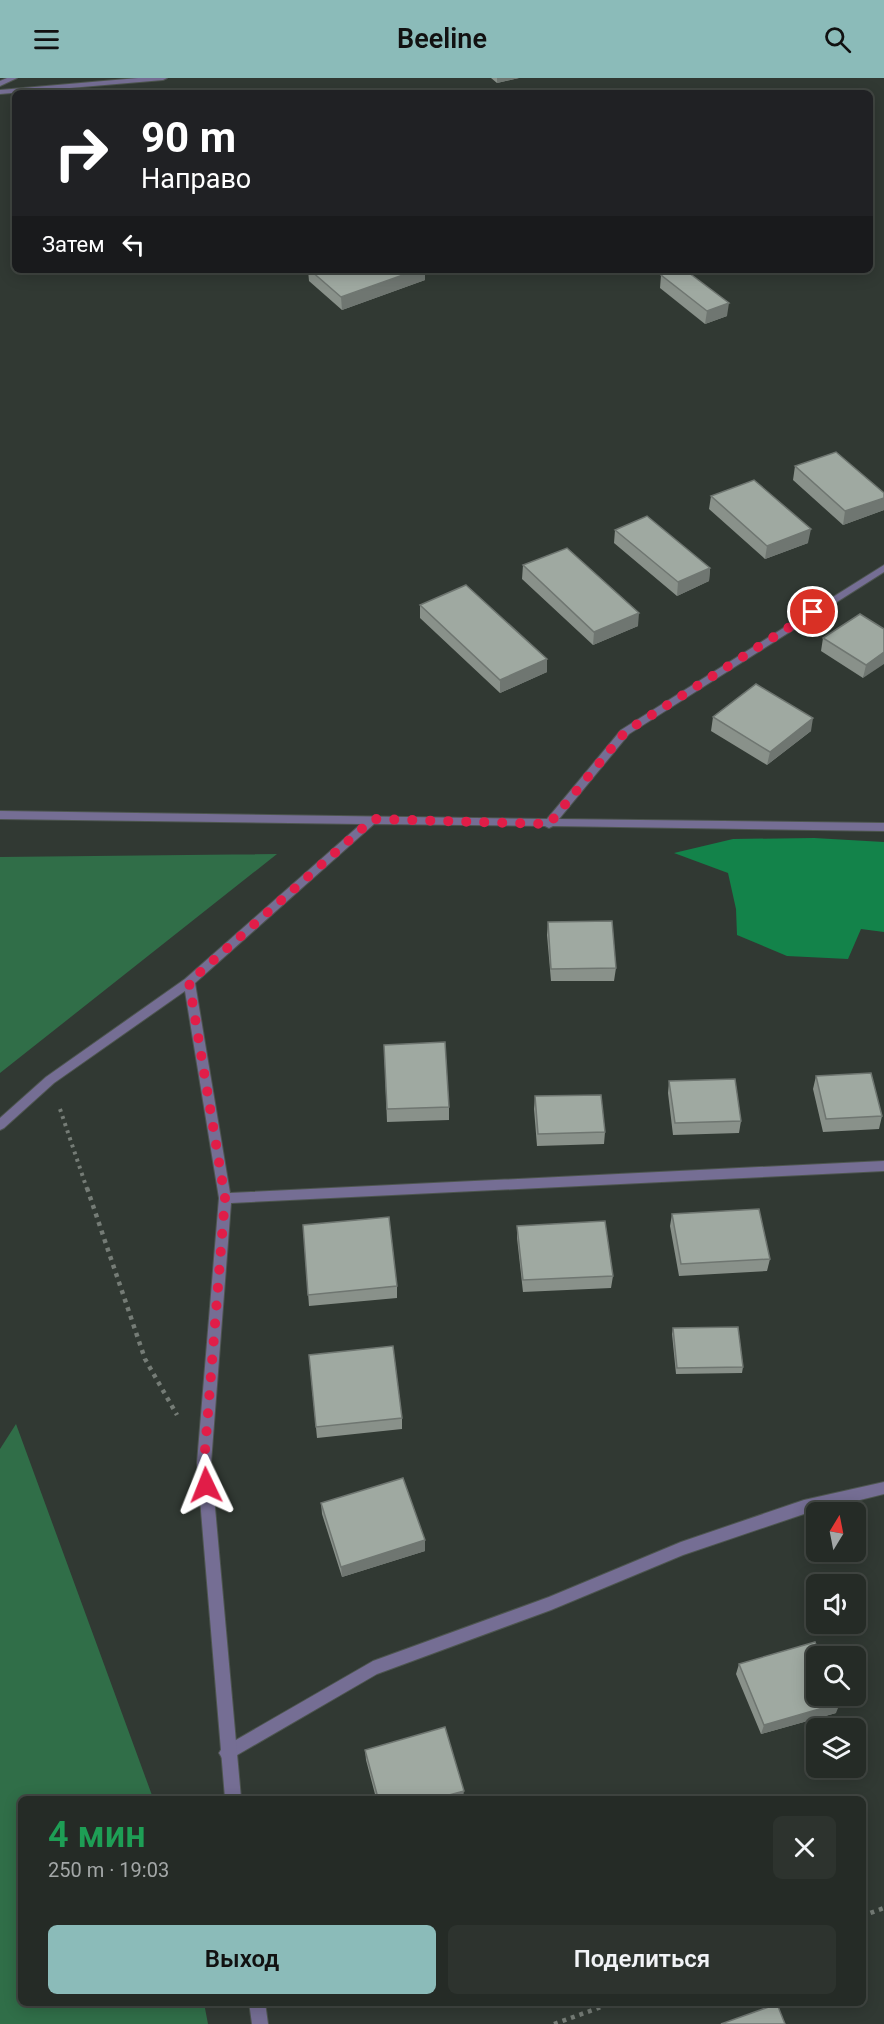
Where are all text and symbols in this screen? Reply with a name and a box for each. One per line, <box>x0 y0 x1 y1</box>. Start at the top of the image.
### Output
icon: menu <box>30 23 63 56</box>
text: Beeline <box>397 23 487 55</box>
icon: search <box>821 23 854 56</box>
text: 90 m <box>141 113 236 162</box>
icon: right <box>42 114 120 192</box>
text: Направо <box>141 163 251 195</box>
icon: left <box>117 228 150 261</box>
text: Затем <box>42 232 105 257</box>
pin <box>787 586 838 637</box>
icon: arrive <box>796 595 829 628</box>
position arrow <box>174 1453 238 1517</box>
north arrow <box>806 1502 866 1562</box>
map controls <box>806 1502 866 1778</box>
button: sound <box>806 1574 866 1634</box>
button: search <box>806 1646 866 1706</box>
button: layers <box>806 1718 866 1778</box>
text: 4 мин <box>48 1814 146 1856</box>
button: close <box>773 1816 836 1879</box>
text: 250 m · 19:03 <box>48 1858 169 1882</box>
button: Выход <box>48 1925 436 1994</box>
button: Поделиться <box>448 1925 836 1994</box>

